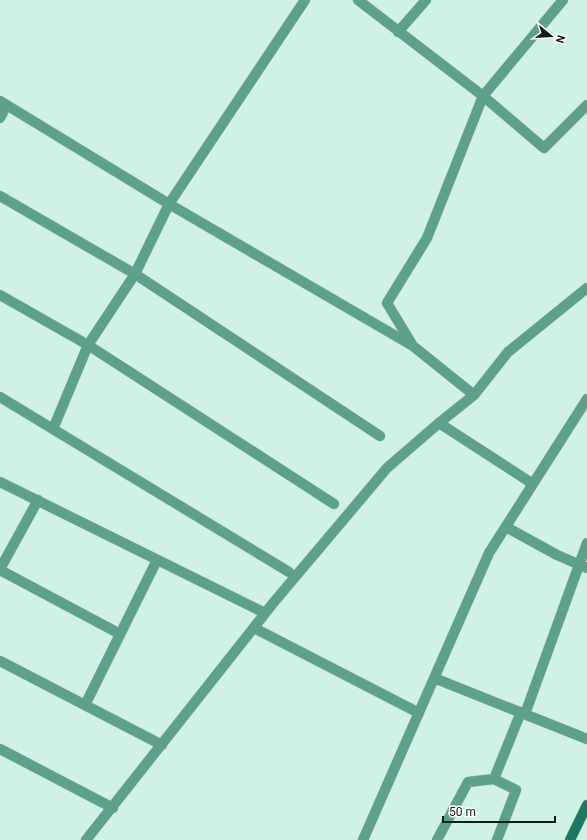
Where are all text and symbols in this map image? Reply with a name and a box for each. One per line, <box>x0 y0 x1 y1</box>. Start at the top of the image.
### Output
north arrow <box>531 16 571 56</box>
text: N <box>553 33 567 45</box>
scale bar <box>443 798 555 824</box>
text: 50 m <box>449 805 476 819</box>

